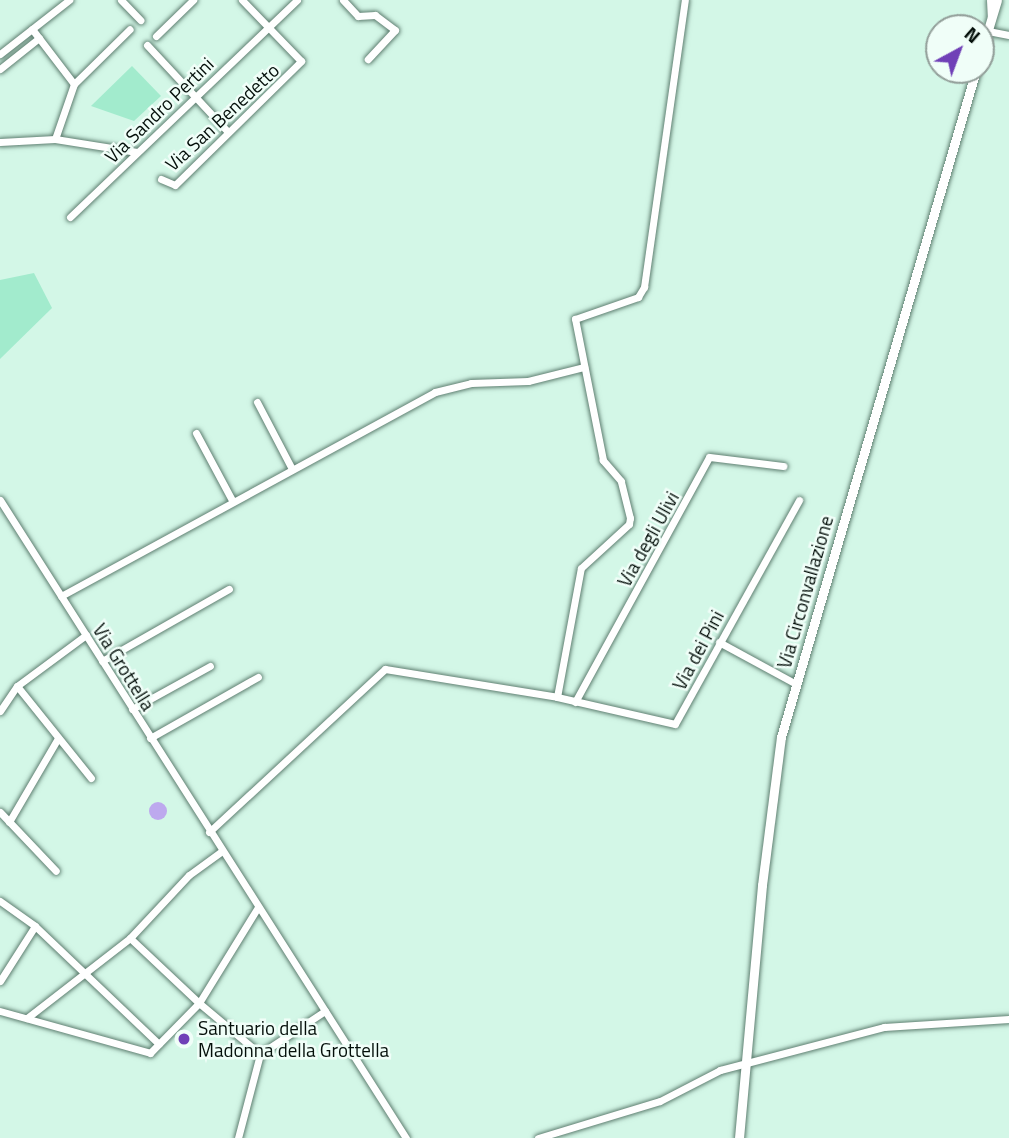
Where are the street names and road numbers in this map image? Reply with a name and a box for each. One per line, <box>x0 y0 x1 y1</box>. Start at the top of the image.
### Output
street label: Via Sandro Pertini <box>100 52 218 168</box>
street label: Via San Benedetto <box>160 58 284 176</box>
street label: Via degli Ulivi <box>613 487 683 591</box>
street label: Via Circonvallazione <box>772 513 838 671</box>
street label: Via dei Pini <box>668 606 728 694</box>
street label: Via Grottella <box>88 619 160 715</box>

